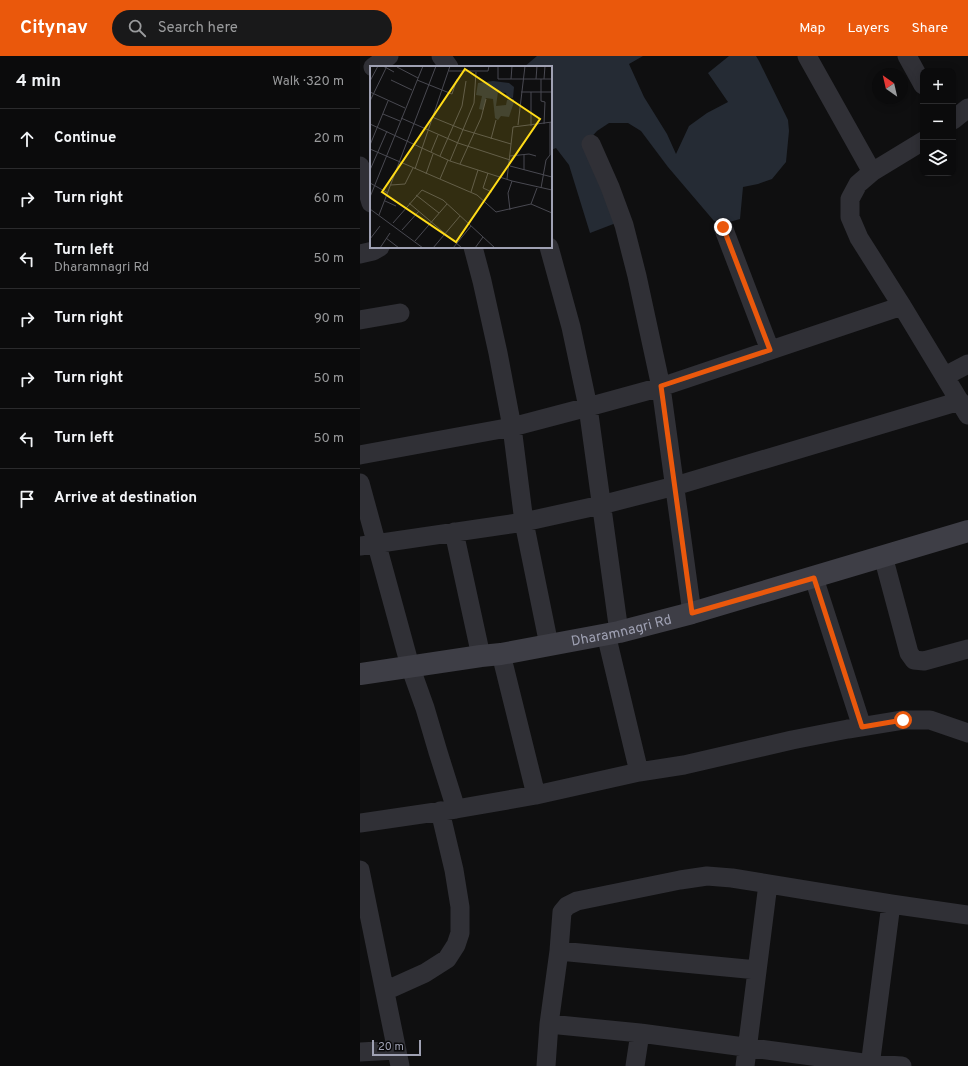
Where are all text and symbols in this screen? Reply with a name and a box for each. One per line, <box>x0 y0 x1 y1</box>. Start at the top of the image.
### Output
search box <box>112 10 392 46</box>
text: Citynav <box>20 16 88 40</box>
icon: search <box>126 17 148 39</box>
text: Search here <box>158 19 238 38</box>
text: Map <box>799 20 825 37</box>
text: Layers <box>847 20 889 37</box>
text: Share <box>911 20 948 37</box>
inset map <box>370 66 552 248</box>
north arrow <box>872 68 908 104</box>
map controls <box>920 68 956 176</box>
button: + <box>920 68 956 104</box>
text: 4 min <box>16 71 61 93</box>
text: Walk · 320 m <box>272 74 344 90</box>
button: − <box>920 104 956 140</box>
icon: ahead <box>16 128 38 150</box>
text: Continue <box>54 129 116 148</box>
text: 20 m <box>314 131 344 147</box>
button: layers <box>920 140 956 176</box>
icon: right <box>16 188 38 210</box>
text: Turn right <box>54 189 123 208</box>
text: 60 m <box>314 191 344 207</box>
route end <box>714 218 732 236</box>
text: Turn left <box>54 241 114 260</box>
icon: left <box>16 248 38 270</box>
text: 50 m <box>314 251 344 267</box>
text: Dharamnagri Rd <box>54 260 149 276</box>
icon: right <box>16 308 38 330</box>
text: Turn right <box>54 309 123 328</box>
text: 90 m <box>314 311 344 327</box>
icon: right <box>16 368 38 390</box>
text: Turn right <box>54 369 123 388</box>
text: 50 m <box>314 371 344 387</box>
icon: left <box>16 428 38 450</box>
text: Turn left <box>54 429 114 448</box>
text: 50 m <box>314 431 344 447</box>
icon: arrive <box>16 488 38 510</box>
text: Arrive at destination <box>54 489 197 508</box>
street label: Dharamnagri Rd <box>570 612 674 651</box>
route start <box>894 711 912 729</box>
scale bar <box>372 1038 421 1057</box>
text: 20 m <box>378 1040 404 1054</box>

